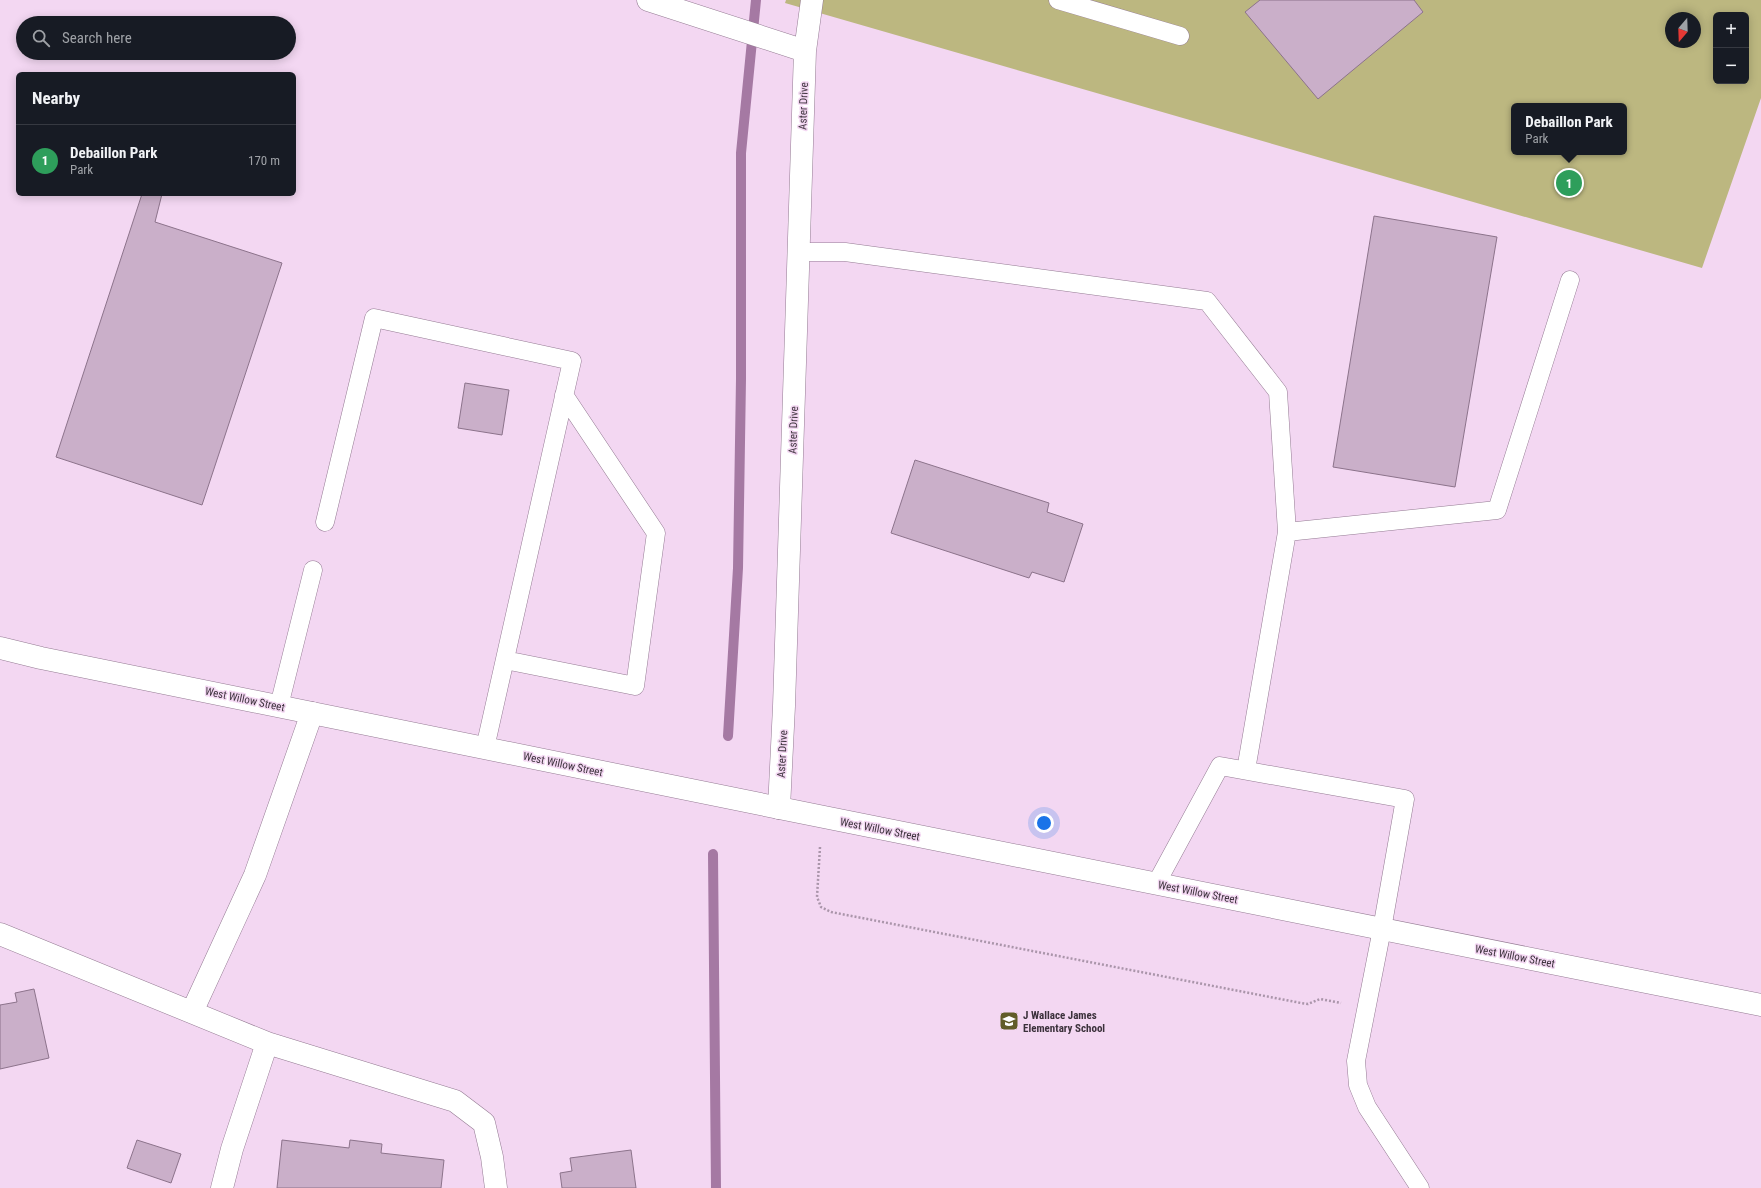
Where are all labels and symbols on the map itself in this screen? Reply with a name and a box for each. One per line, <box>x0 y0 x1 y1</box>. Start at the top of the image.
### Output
north arrow <box>1665 12 1701 48</box>
street label: Aster Drive <box>796 82 811 130</box>
pin: 1 <box>1556 168 1582 198</box>
street label: Aster Drive <box>786 406 801 454</box>
street label: West Willow Street <box>204 685 286 714</box>
street label: Aster Drive <box>775 730 790 778</box>
street label: West Willow Street <box>522 750 604 779</box>
your location <box>1034 813 1054 833</box>
street label: West Willow Street <box>839 815 921 844</box>
street label: West Willow Street <box>1157 878 1239 907</box>
street label: West Willow Street <box>1474 942 1556 971</box>
place label: J Wallace James Elementary School <box>1023 1009 1105 1035</box>
school or university icon: J Wallace James Elementary School <box>998 1010 1020 1032</box>

